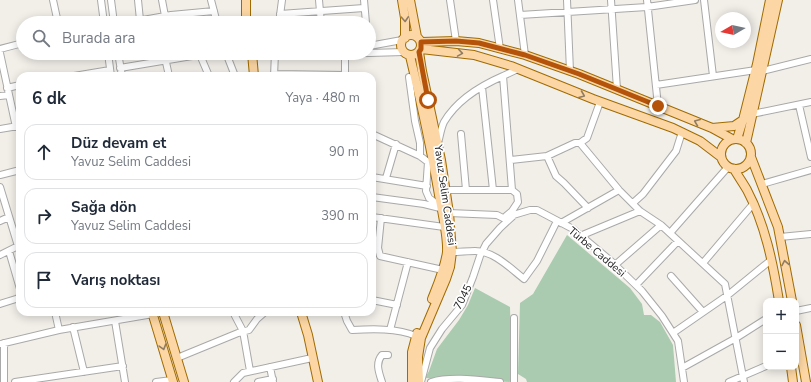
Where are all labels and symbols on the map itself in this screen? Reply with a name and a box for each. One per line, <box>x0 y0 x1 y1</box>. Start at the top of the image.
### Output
north arrow <box>715 12 751 48</box>
one-way arrow <box>400 16 409 22</box>
one-way arrow <box>456 48 463 57</box>
one-way arrow <box>578 90 586 98</box>
route start <box>419 91 437 109</box>
route end <box>649 97 667 115</box>
one-way arrow <box>693 119 701 127</box>
street label: Yavuz Selim Caddesi <box>430 143 459 246</box>
street label: Türbe Caddesi <box>565 224 629 280</box>
one-way arrow <box>781 259 790 266</box>
street label: 7045 <box>450 281 476 312</box>
one-way arrow <box>158 344 166 350</box>

